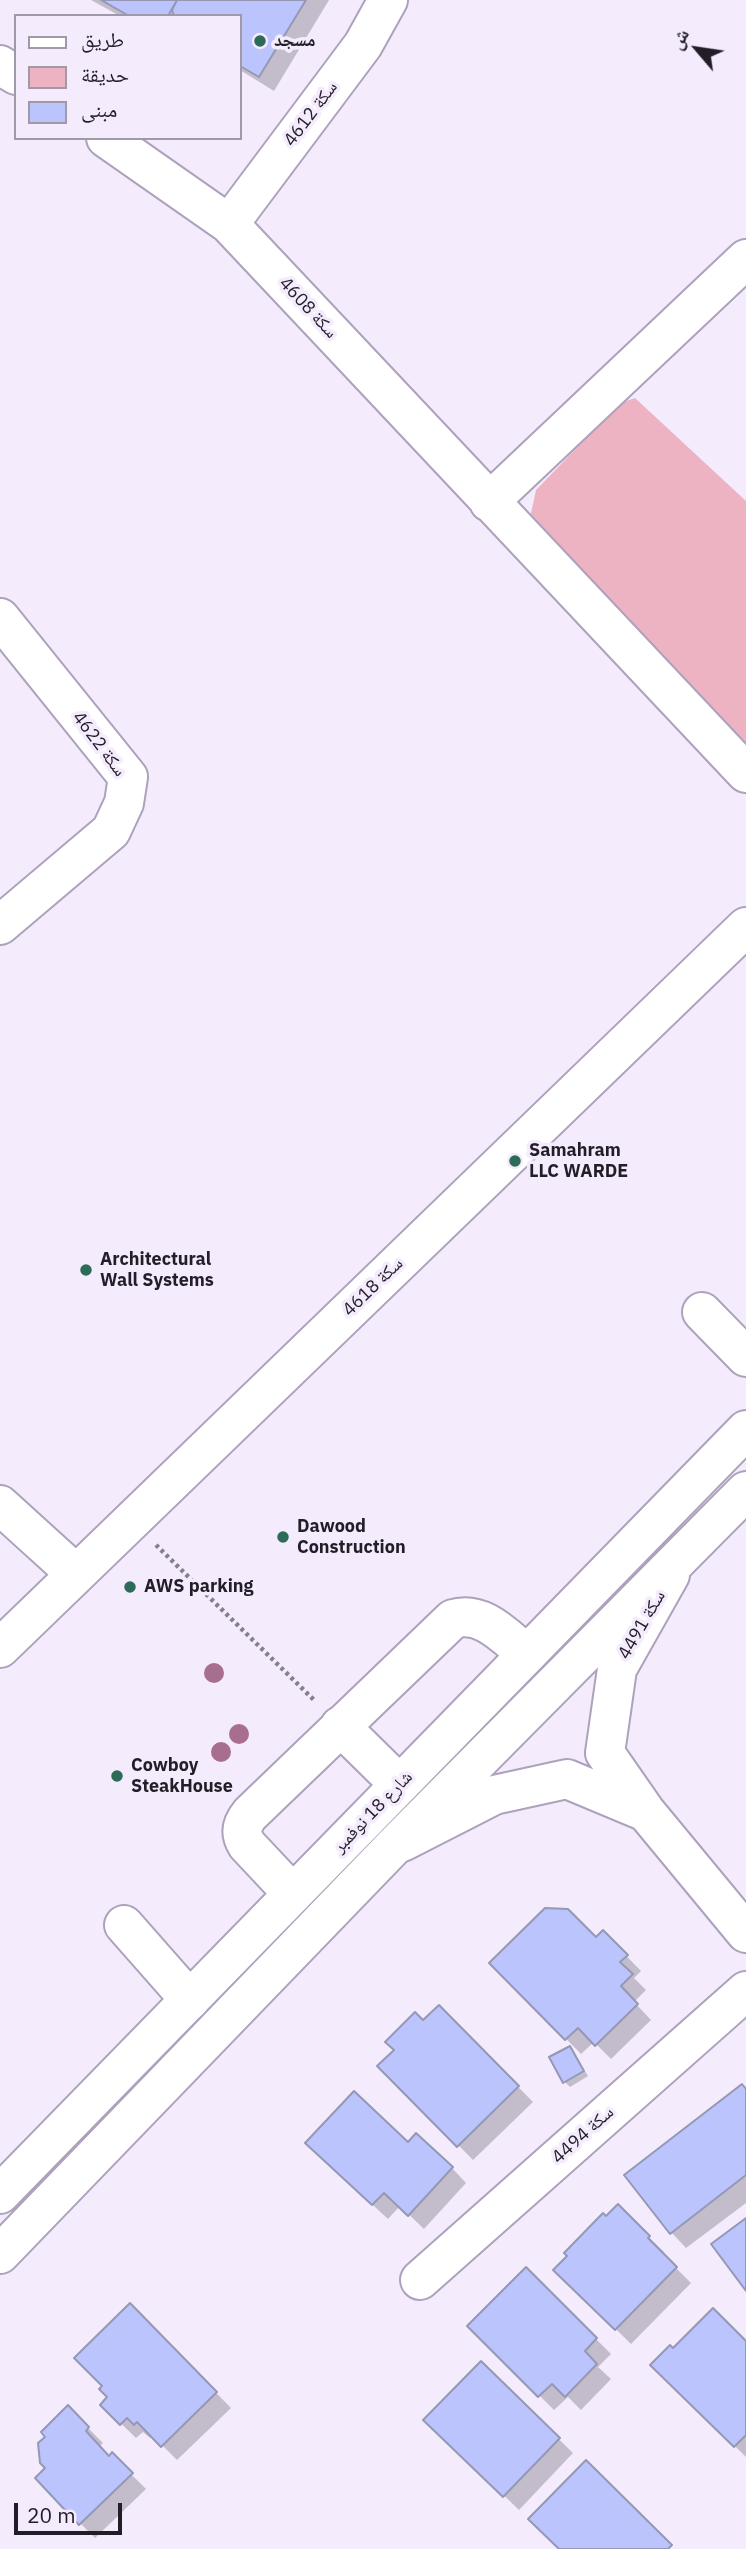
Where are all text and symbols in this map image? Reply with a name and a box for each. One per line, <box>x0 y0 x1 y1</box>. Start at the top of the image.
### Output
legend <box>14 14 242 140</box>
north arrow <box>662 14 732 84</box>
text: ش <box>663 24 694 53</box>
text: طريق <box>81 25 124 53</box>
place label: مسجد <box>274 30 316 52</box>
marker: مسجد <box>252 33 268 49</box>
text: حديقة <box>81 60 129 88</box>
street label: سكة 4612 <box>280 77 342 151</box>
text: مبنى <box>81 95 117 123</box>
street label: سكة 4608 <box>274 273 342 343</box>
street label: سكة 4622 <box>68 707 130 781</box>
place label: Samahram LLC WARDE <box>529 1140 628 1182</box>
marker: Samahram LLC WARDE <box>507 1153 523 1169</box>
place label: Architectural Wall Systems <box>100 1249 214 1292</box>
street label: سكة 4618 <box>338 1253 408 1321</box>
marker: Architectural Wall Systems <box>78 1262 94 1278</box>
place label: Dawood Construction <box>297 1516 406 1558</box>
marker: Dawood Construction <box>275 1529 291 1545</box>
place label: AWS parking <box>144 1576 253 1598</box>
marker: AWS parking <box>122 1579 138 1595</box>
street label: سكة 4491 <box>614 1587 670 1663</box>
place label: Cowboy SteakHouse <box>131 1755 233 1798</box>
street label: شارع 18 نوفمبر <box>329 1767 417 1857</box>
marker: Cowboy SteakHouse <box>109 1768 125 1784</box>
street label: سكة 4494 <box>548 2102 618 2168</box>
scale bar <box>18 2490 126 2534</box>
text: 20 m <box>27 2501 76 2529</box>

